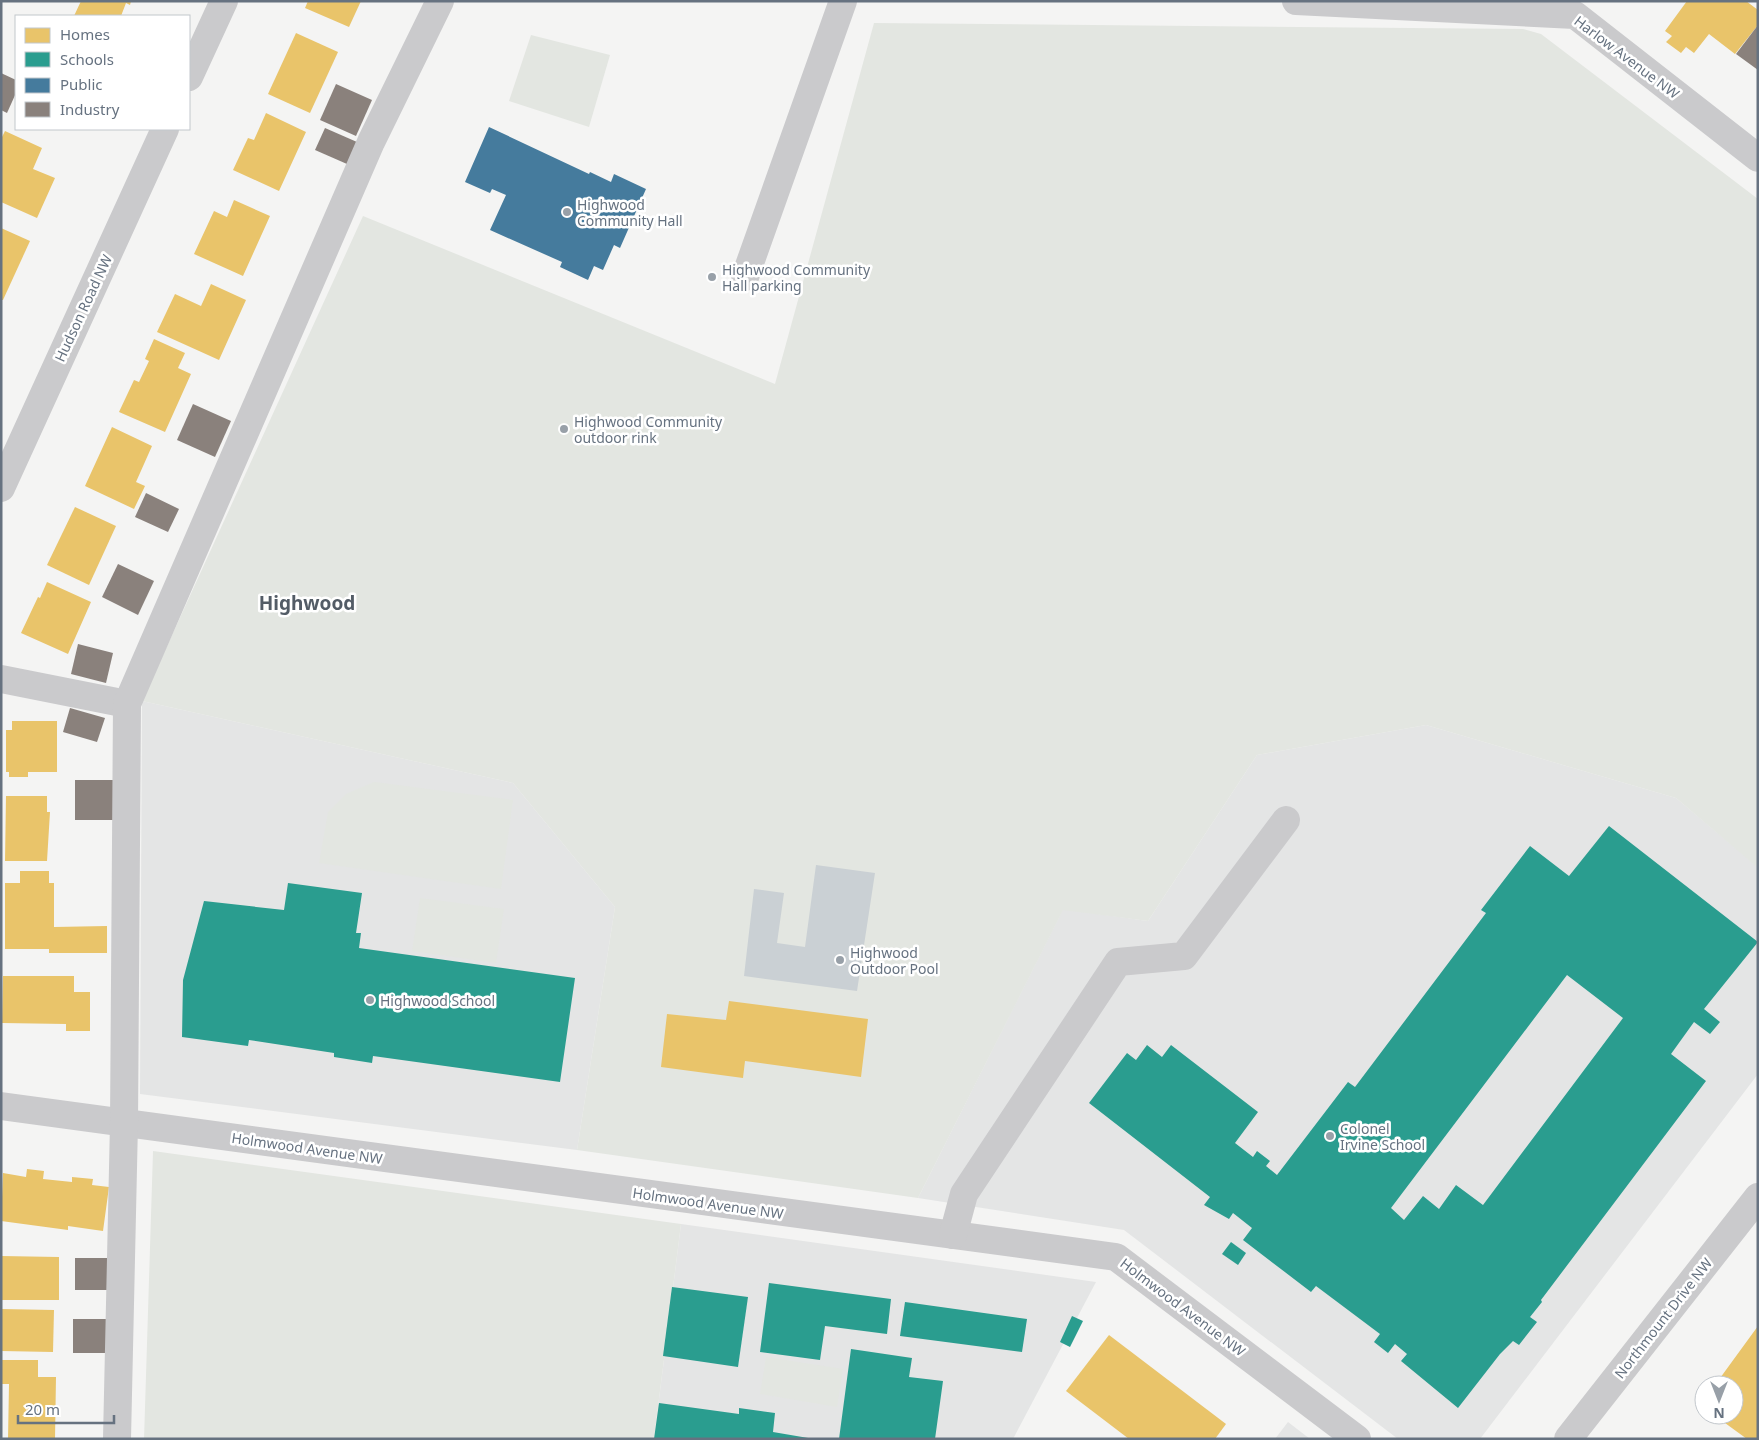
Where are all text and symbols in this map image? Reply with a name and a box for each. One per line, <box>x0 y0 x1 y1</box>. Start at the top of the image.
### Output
street label: Harlow Avenue NW <box>1571 11 1683 103</box>
legend <box>15 15 190 130</box>
text: Homes <box>60 24 110 44</box>
text: Schools <box>60 49 114 69</box>
text: Public <box>60 74 103 94</box>
text: Industry <box>60 99 120 119</box>
place label: Highwood Community Hall <box>577 195 683 230</box>
marker: Highwood Community Hall <box>561 206 573 218</box>
street label: Hudson Road NW <box>50 251 116 365</box>
place label: Highwood Community Hall parking <box>722 260 871 295</box>
marker: Highwood Community Hall parking <box>706 271 718 283</box>
place label: Highwood Community outdoor rink <box>574 412 723 447</box>
marker: Highwood Community outdoor rink <box>558 423 570 435</box>
district label: Highwood <box>259 590 355 616</box>
place label: Highwood Outdoor Pool <box>850 943 939 978</box>
marker: Highwood Outdoor Pool <box>834 954 846 966</box>
place label: Highwood School <box>380 991 495 1010</box>
marker: Highwood School <box>364 994 376 1006</box>
place label: Colonel Irvine School <box>1340 1119 1425 1154</box>
street label: Holmwood Avenue NW <box>230 1128 384 1168</box>
marker: Colonel Irvine School <box>1324 1130 1336 1142</box>
street label: Holmwood Avenue NW <box>631 1183 785 1223</box>
street label: Holmwood Avenue NW <box>1117 1254 1249 1360</box>
street label: Northmount Drive NW <box>1610 1254 1716 1382</box>
north arrow <box>1694 1375 1744 1425</box>
scale bar <box>18 1392 114 1424</box>
text: 20 m <box>25 1399 60 1419</box>
text: N <box>1713 1404 1725 1423</box>

